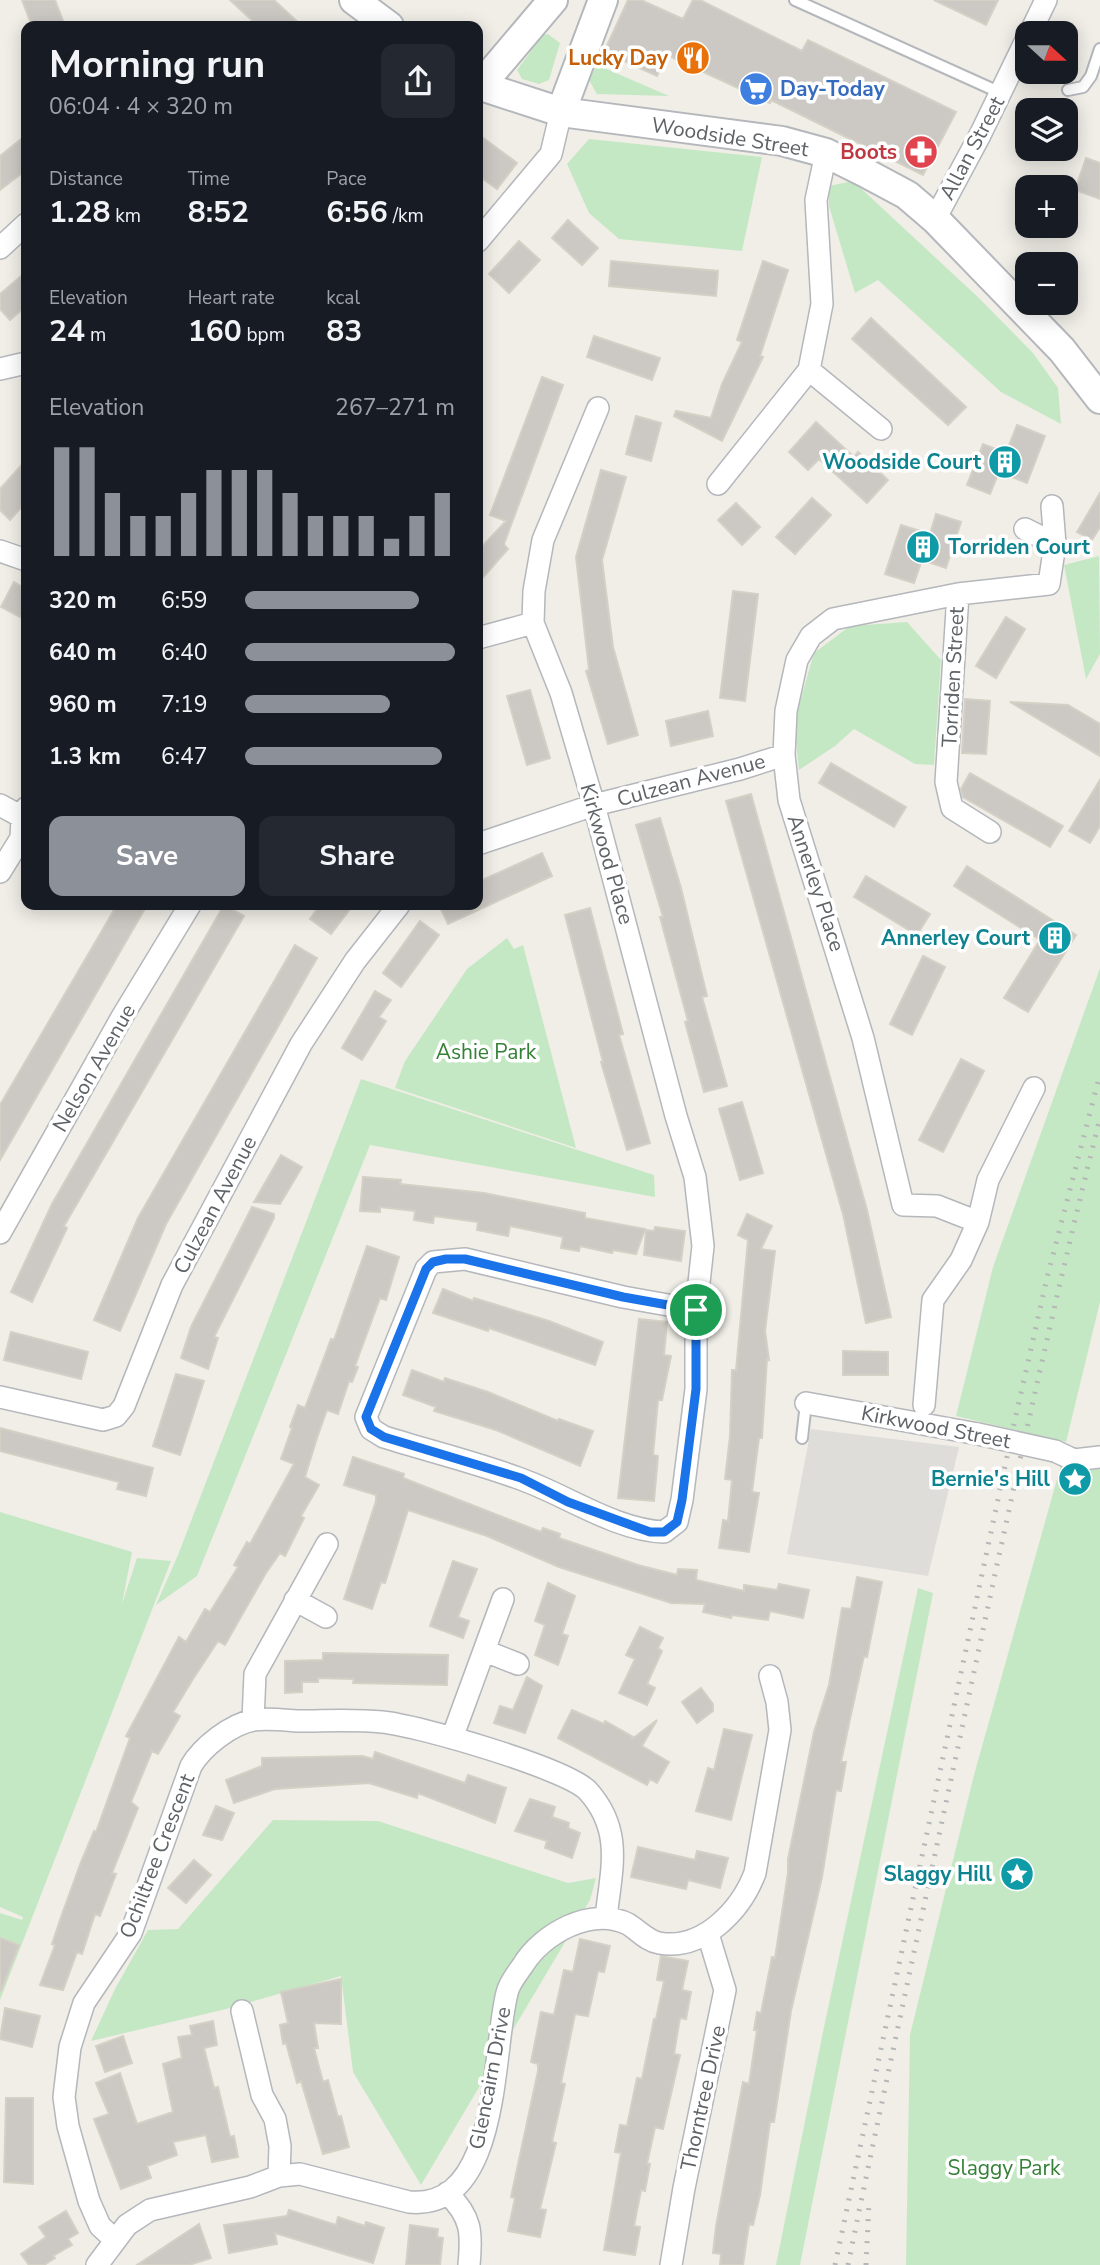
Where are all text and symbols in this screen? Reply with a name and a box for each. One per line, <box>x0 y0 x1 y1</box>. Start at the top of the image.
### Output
north arrow <box>1015 21 1078 84</box>
map controls <box>1015 21 1078 315</box>
text: Morning run <box>49 39 265 90</box>
restaurant icon: Lucky Day <box>674 39 712 77</box>
button: share <box>381 44 455 118</box>
place label: Lucky Day <box>568 44 669 72</box>
supermarket icon: Day-Today <box>737 70 775 108</box>
place label: Day-Today <box>780 75 886 103</box>
text: 06:04 · 4 × 320 m <box>49 91 233 122</box>
street label: Allan Street <box>933 91 1011 205</box>
button: layers <box>1015 98 1078 161</box>
street label: Woodside Street <box>650 111 811 163</box>
pharmacy icon: Boots <box>902 133 940 171</box>
place label: Boots <box>840 138 897 166</box>
text: Distance <box>49 166 123 192</box>
text: Time <box>188 166 230 192</box>
text: Pace <box>326 166 367 192</box>
button: + <box>1015 175 1078 238</box>
text: 1.28 <box>49 192 110 233</box>
text: 8:52 <box>188 192 249 233</box>
text: 6:56 <box>326 192 388 233</box>
text: km <box>110 203 141 229</box>
text: /km <box>388 203 424 229</box>
button: − <box>1015 252 1078 315</box>
text: Elevation <box>49 285 128 311</box>
text: Heart rate <box>188 285 275 311</box>
text: kcal <box>326 285 360 311</box>
text: 24 <box>49 311 85 352</box>
text: 160 <box>188 311 242 352</box>
text: 83 <box>326 311 362 352</box>
text: m <box>85 322 106 348</box>
text: bpm <box>242 322 285 348</box>
text: Elevation <box>49 392 144 423</box>
text: 267–271 m <box>335 392 455 423</box>
building icon: Woodside Court <box>986 443 1024 481</box>
place label: Woodside Court <box>822 448 982 476</box>
building icon: Torriden Court <box>904 528 942 566</box>
place label: Torriden Court <box>948 533 1091 561</box>
text: 320 m <box>49 585 117 616</box>
text: 6:59 <box>161 585 208 616</box>
street label: Torriden Street <box>935 605 971 748</box>
text: 640 m <box>49 637 117 668</box>
text: 6:40 <box>161 637 208 668</box>
text: 960 m <box>49 689 117 720</box>
text: 7:19 <box>161 689 208 720</box>
text: 1.3 km <box>49 741 121 772</box>
text: 6:47 <box>161 741 208 772</box>
street label: Culzean Avenue <box>614 747 768 813</box>
street label: Kirkwood Place <box>573 780 641 928</box>
street label: Annerley Place <box>781 811 851 955</box>
button: Save <box>49 816 245 896</box>
button: Share <box>259 816 455 896</box>
building icon: Annerley Court <box>1036 919 1074 957</box>
place label: Annerley Court <box>881 924 1031 952</box>
street label: Nelson Avenue <box>46 999 142 1137</box>
park label: Ashie Park <box>436 1038 537 1066</box>
street label: Culzean Avenue <box>167 1131 263 1279</box>
pin <box>666 1280 726 1340</box>
icon: arrive <box>677 1291 715 1329</box>
street label: Kirkwood Street <box>859 1399 1014 1455</box>
place icon: Bernie's Hill <box>1056 1460 1094 1498</box>
place label: Bernie's Hill <box>931 1465 1050 1493</box>
street label: Ochiltree Crescent <box>113 1769 201 1942</box>
place icon: Slaggy Hill <box>998 1855 1036 1893</box>
place label: Slaggy Hill <box>883 1860 992 1888</box>
street label: Glencairn Drive <box>462 2004 518 2152</box>
street label: Thorntree Drive <box>674 2023 732 2173</box>
park label: Slaggy Park <box>948 2154 1061 2182</box>

